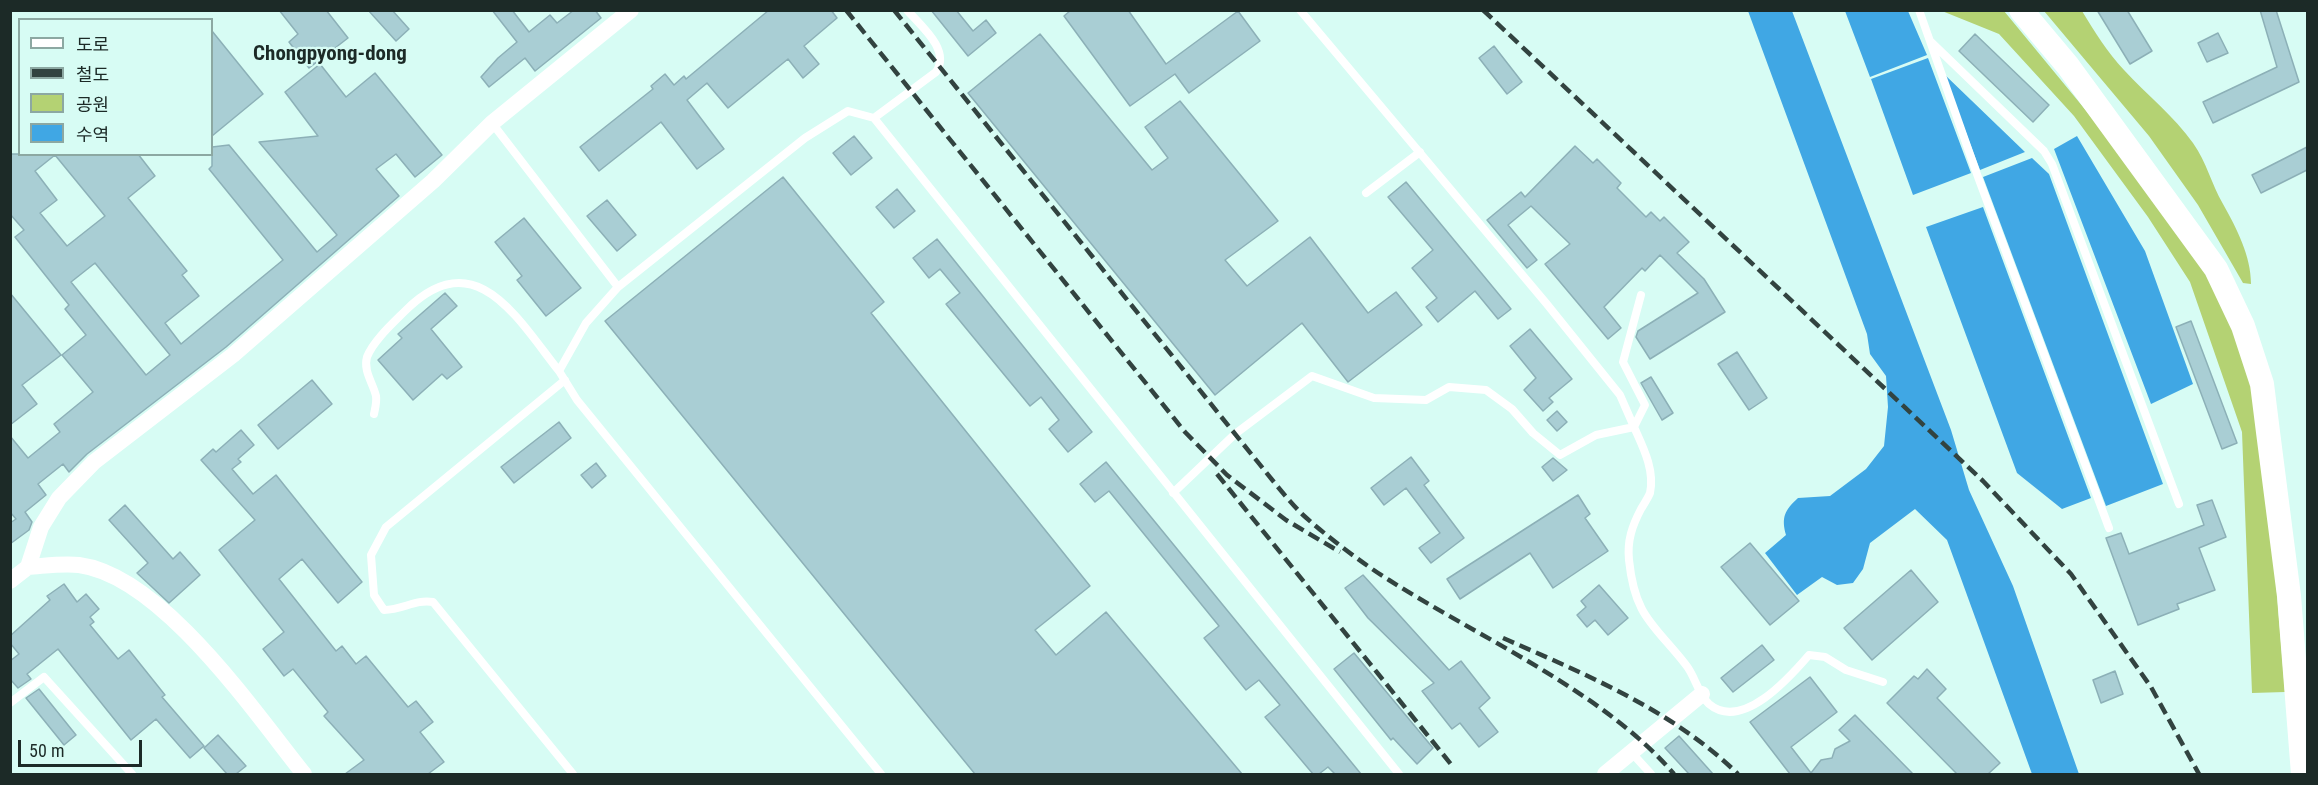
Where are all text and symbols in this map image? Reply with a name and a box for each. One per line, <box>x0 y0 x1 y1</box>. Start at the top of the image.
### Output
legend <box>18 18 213 156</box>
text: 도로 <box>76 34 109 55</box>
district label: Chongpyong-dong <box>253 42 407 68</box>
text: 철도 <box>76 64 109 85</box>
text: 공원 <box>76 94 109 115</box>
text: 수역 <box>76 124 109 145</box>
scale bar <box>21 728 146 766</box>
text: 50 m <box>29 740 64 761</box>

